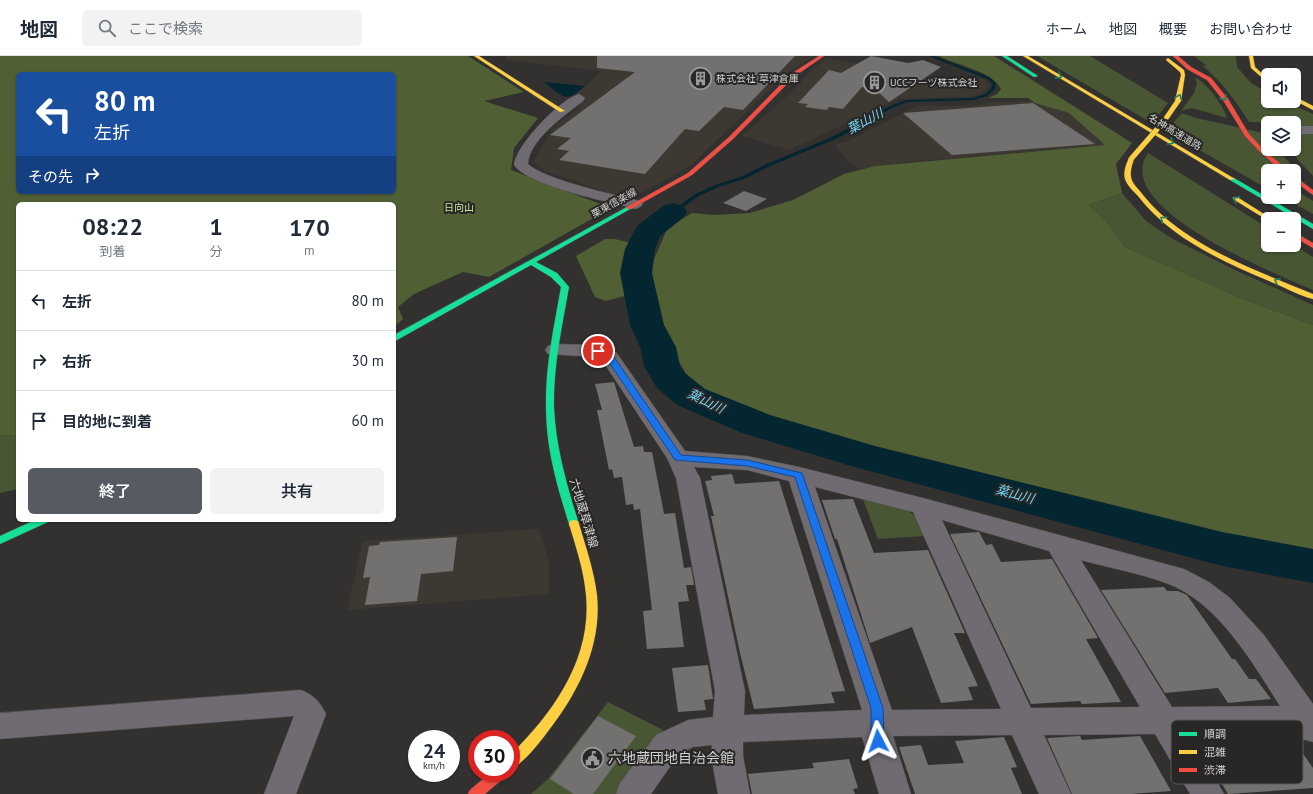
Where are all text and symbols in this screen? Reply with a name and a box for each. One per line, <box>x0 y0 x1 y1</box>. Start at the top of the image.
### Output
search box <box>82 10 362 46</box>
text: 地図 <box>20 17 58 41</box>
icon: search <box>96 17 118 39</box>
text: ここで検索 <box>128 19 203 38</box>
text: ホーム <box>1045 20 1087 38</box>
text: 地図 <box>1109 20 1137 38</box>
text: 概要 <box>1159 20 1187 38</box>
text: お問い合わせ <box>1209 20 1293 38</box>
building icon: 株式会社 草津倉庫 <box>687 65 713 91</box>
map controls <box>1261 68 1301 252</box>
button: sound <box>1261 68 1301 108</box>
building icon: UCCフーヅ株式会社 <box>862 69 888 95</box>
one-way arrow <box>1055 71 1062 78</box>
place label: 株式会社 草津倉庫 <box>716 72 799 85</box>
place label: UCCフーヅ株式会社 <box>890 76 977 89</box>
text: 80 m <box>94 82 155 119</box>
icon: left <box>28 88 80 140</box>
one-way arrow <box>1174 94 1182 101</box>
one-way arrow <box>1219 94 1227 101</box>
water label: 葉山川 <box>844 103 888 138</box>
street label: 名神高速道路 <box>1146 111 1204 153</box>
button: layers <box>1261 116 1301 156</box>
text: 左折 <box>94 121 130 144</box>
one-way arrow <box>1167 137 1174 145</box>
icon: right <box>81 164 103 186</box>
button: + <box>1261 164 1301 204</box>
text: その先 <box>28 167 73 186</box>
street label: 栗東信楽線 <box>589 185 639 221</box>
one-way arrow <box>1233 196 1240 203</box>
park label: 日向山 <box>444 201 474 214</box>
text: 08:22 <box>82 211 143 242</box>
text: 1 <box>209 211 223 242</box>
text: 170 <box>289 212 330 243</box>
button: − <box>1261 212 1301 252</box>
one-way arrow <box>1161 217 1168 224</box>
text: m <box>304 242 315 259</box>
text: 到着 <box>100 243 126 260</box>
text: 分 <box>210 243 223 260</box>
one-way arrow <box>1274 278 1282 286</box>
icon: left <box>28 290 50 312</box>
text: 80 m <box>351 291 384 310</box>
text: 左折 <box>62 292 92 311</box>
pin <box>581 334 615 368</box>
icon: arrive <box>587 340 609 362</box>
icon: right <box>28 350 50 372</box>
text: 30 m <box>351 351 384 370</box>
text: 右折 <box>62 352 92 371</box>
water label: 葉山川 <box>685 385 729 418</box>
icon: arrive <box>28 410 50 432</box>
text: 60 m <box>351 411 384 430</box>
text: 目的地に到着 <box>62 412 152 431</box>
button: 終了 <box>28 468 202 514</box>
button: 共有 <box>210 468 384 514</box>
street label: 六地蔵草津線 <box>566 476 602 550</box>
water label: 葉山川 <box>994 481 1038 508</box>
position arrow <box>857 720 899 762</box>
legend <box>1171 720 1303 784</box>
text: 順調 <box>1204 727 1226 741</box>
speed limit sign: 30 <box>468 730 520 782</box>
text: 24 <box>423 738 445 764</box>
public building icon: 六地蔵団地自治会館 <box>580 745 606 771</box>
text: 混雑 <box>1204 745 1226 759</box>
place label: 六地蔵団地自治会館 <box>608 749 734 767</box>
text: km/h <box>423 759 445 772</box>
text: 渋滞 <box>1204 763 1226 777</box>

